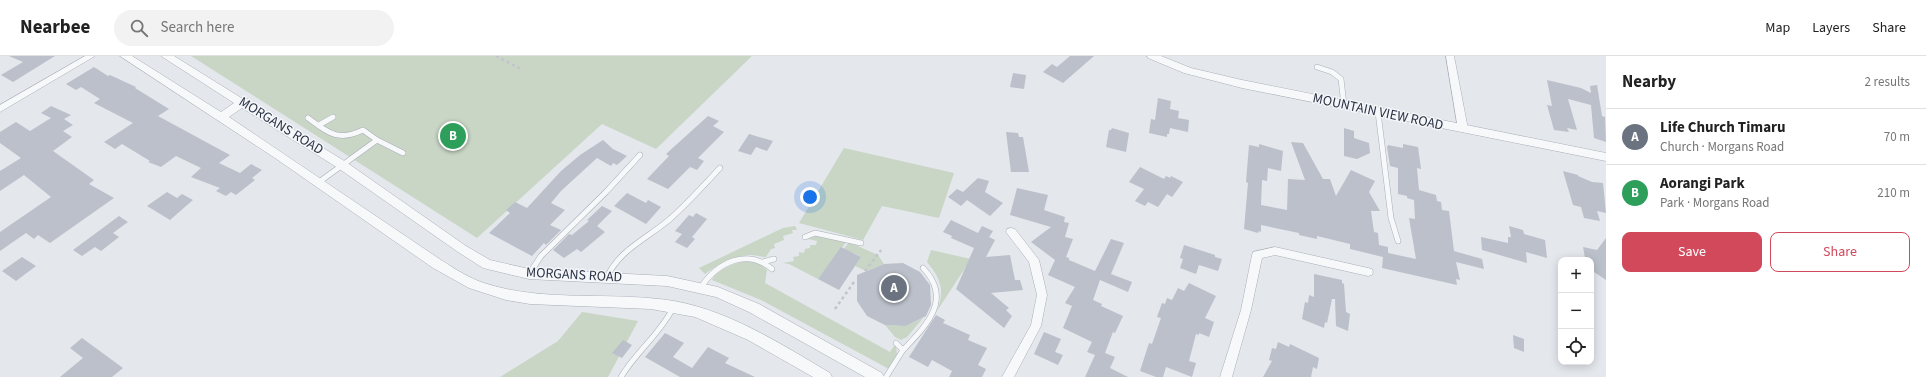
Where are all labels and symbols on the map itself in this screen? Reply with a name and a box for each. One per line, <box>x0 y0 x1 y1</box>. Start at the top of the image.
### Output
street label: MOUNTAIN VIEW ROAD <box>1311 88 1445 136</box>
street label: MORGANS ROAD <box>235 92 327 160</box>
pin: B <box>440 121 466 151</box>
your location <box>800 187 820 207</box>
street label: MORGANS ROAD <box>525 262 623 288</box>
pin: A <box>881 273 907 303</box>

